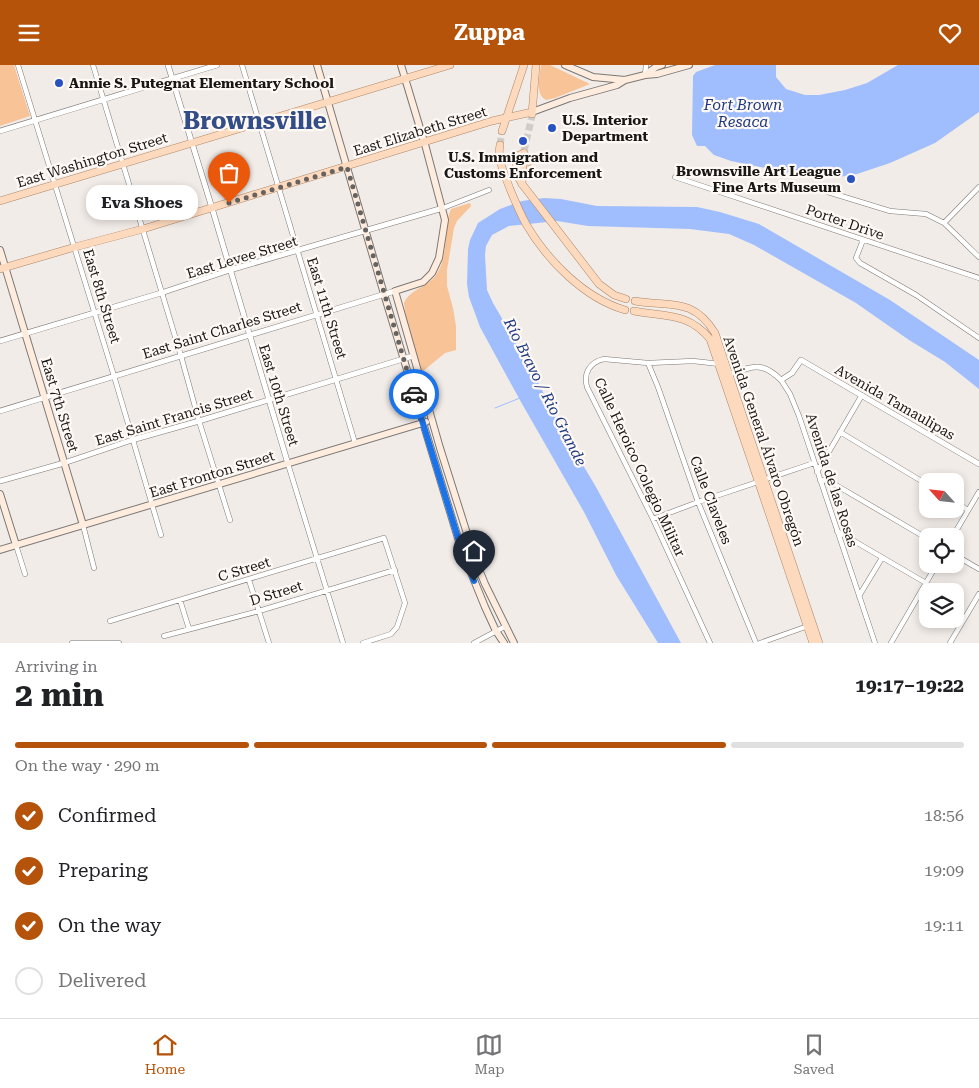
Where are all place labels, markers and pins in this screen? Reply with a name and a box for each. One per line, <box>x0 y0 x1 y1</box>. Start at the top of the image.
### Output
place label: Annie S. Putegnat Elementary School <box>69 75 334 91</box>
marker: Annie S. Putegnat Elementary School <box>53 77 65 89</box>
place label: U.S. Interior Department <box>562 112 648 144</box>
marker: U.S. Interior Department <box>546 122 558 134</box>
marker: U.S. Immigration and Customs Enforcement <box>517 135 529 147</box>
place label: U.S. Immigration and Customs Enforcement <box>444 149 602 181</box>
pin <box>208 152 250 203</box>
place label: Brownsville Art League Fine Arts Museum <box>676 163 842 195</box>
marker: Brownsville Art League Fine Arts Museum <box>845 173 857 185</box>
callout: Eva Shoes <box>86 185 199 221</box>
pin <box>453 530 495 581</box>

